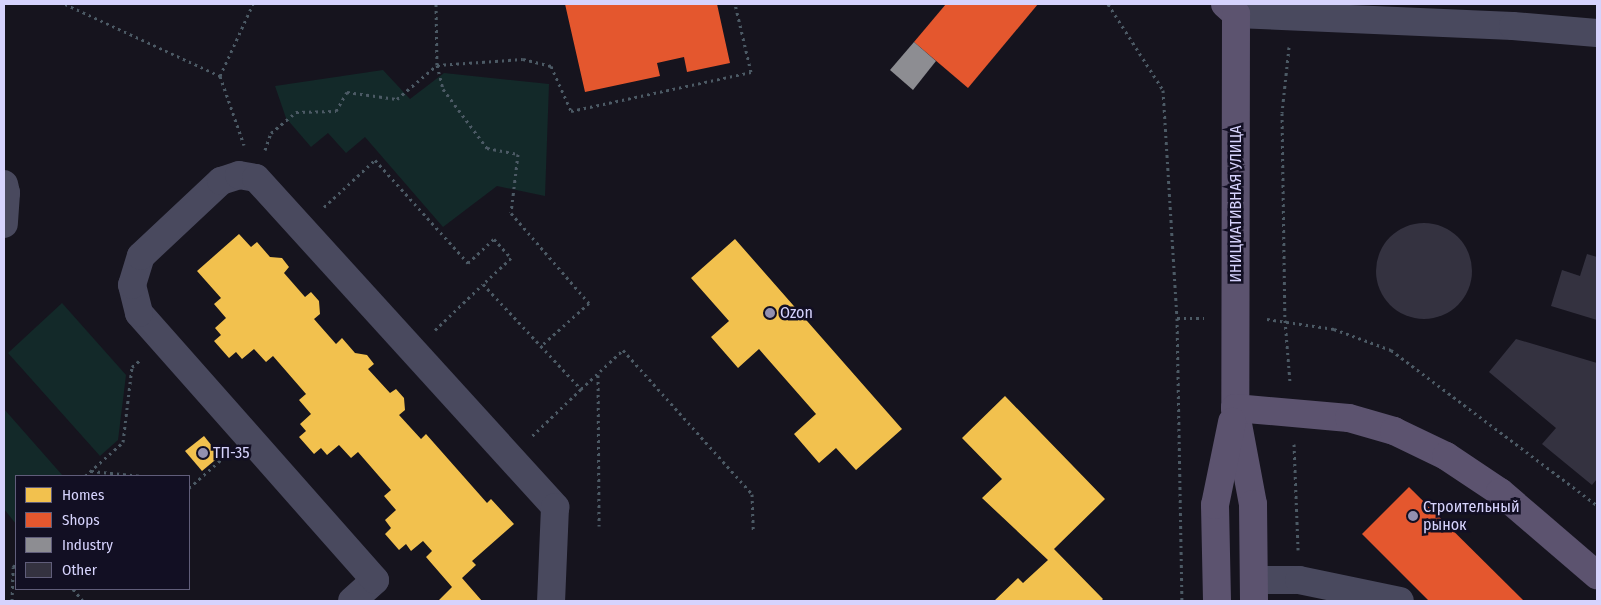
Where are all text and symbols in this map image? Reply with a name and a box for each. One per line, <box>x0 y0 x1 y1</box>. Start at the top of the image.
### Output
street label: ИНИЦИАТИВНАЯ УЛИЦА <box>1226 125 1246 283</box>
place label: Ozon <box>780 303 813 323</box>
marker: Ozon <box>764 307 776 319</box>
place label: ТП-35 <box>213 443 250 463</box>
marker: ТП-35 <box>197 447 209 459</box>
legend <box>15 475 190 590</box>
text: Homes <box>62 486 104 504</box>
place label: Строительный рынок <box>1423 497 1520 535</box>
marker: Строительный рынок <box>1407 510 1419 522</box>
text: Shops <box>62 511 100 529</box>
text: Industry <box>62 536 113 554</box>
text: Other <box>62 561 97 579</box>

